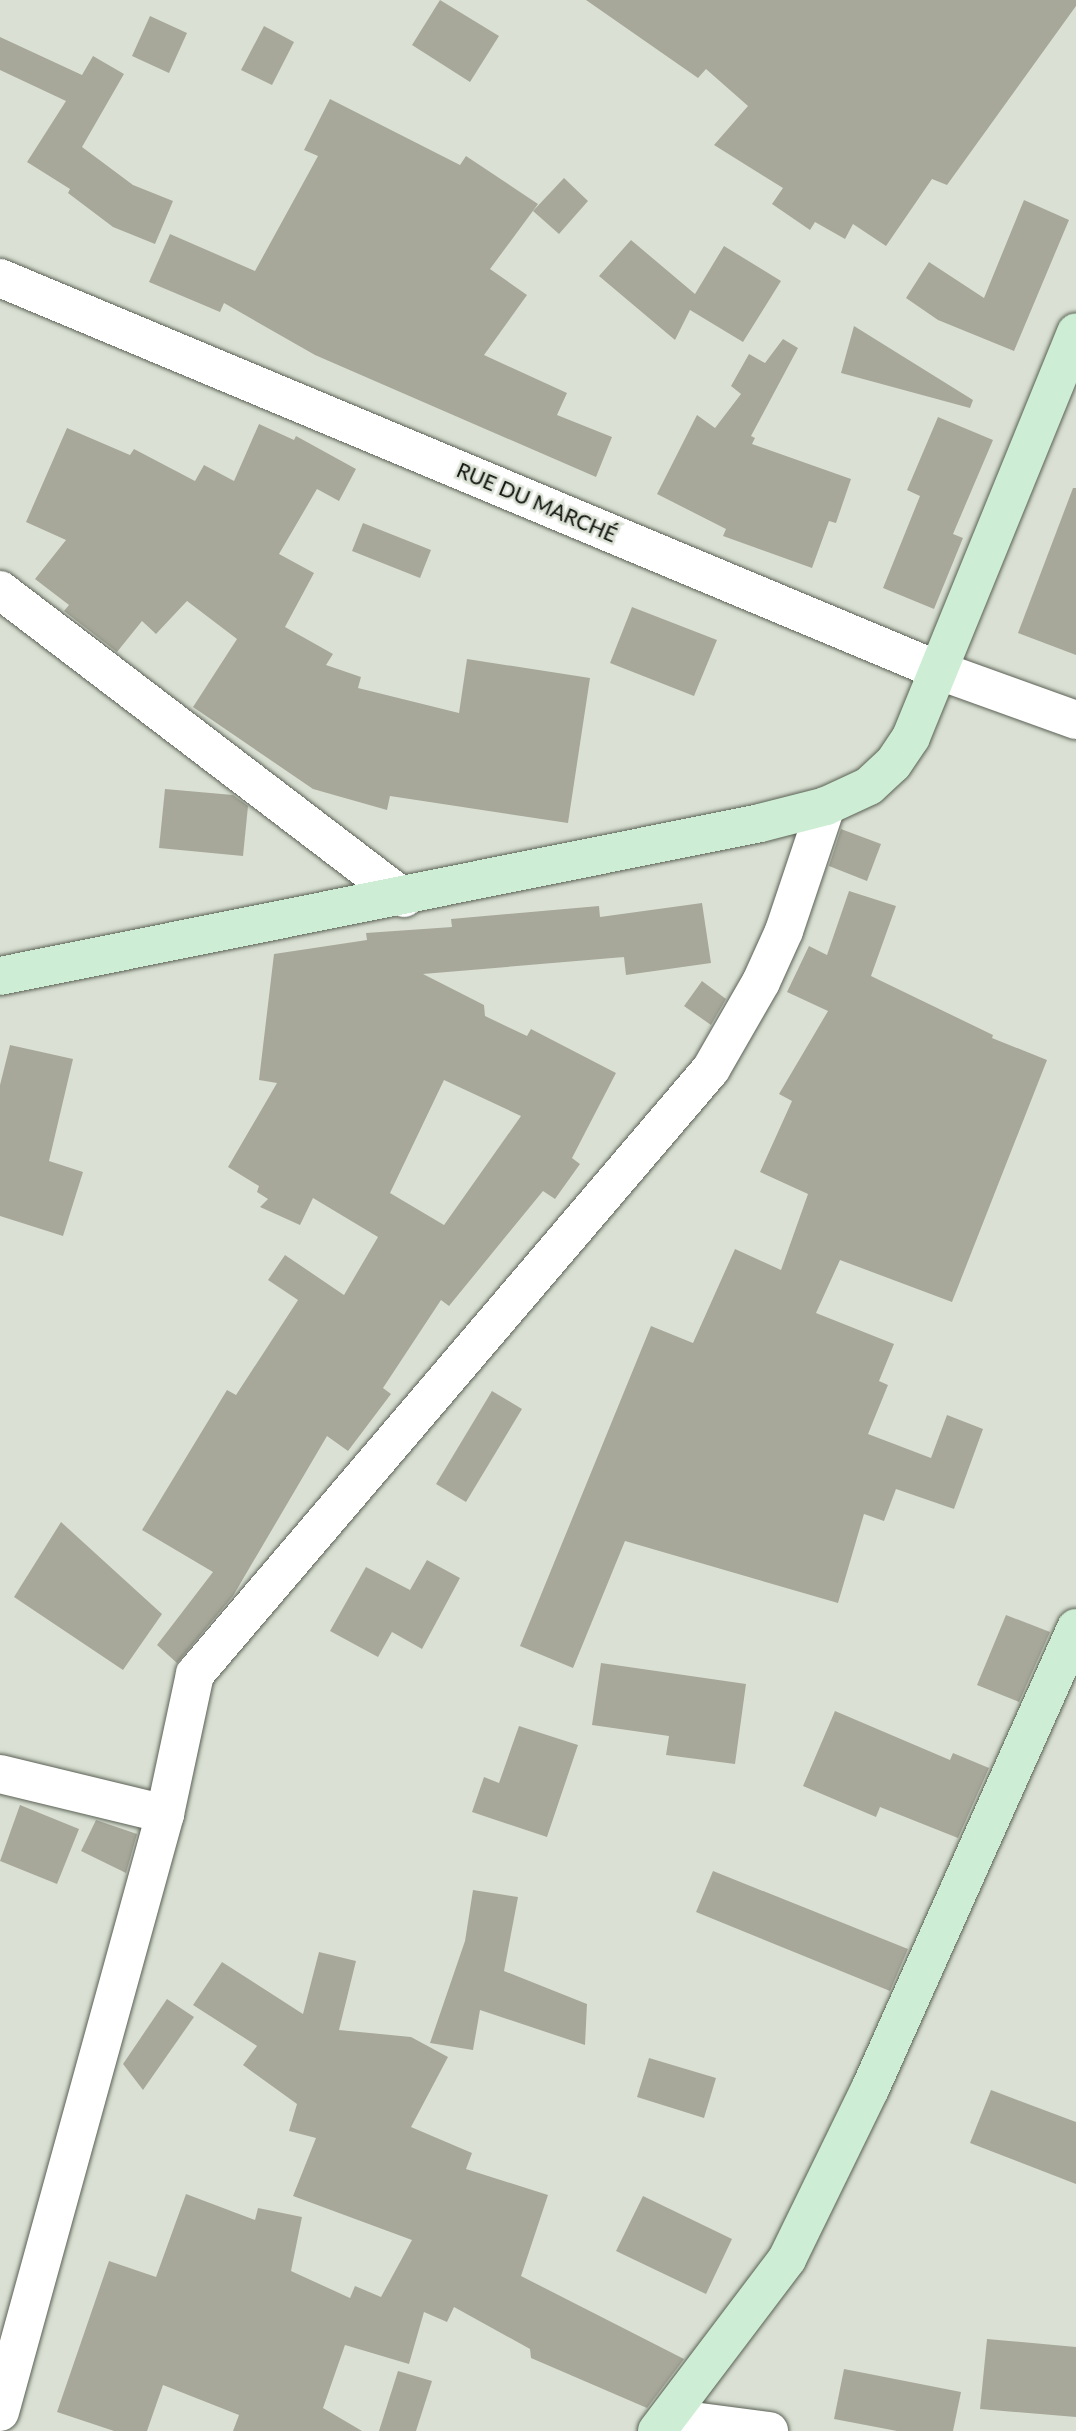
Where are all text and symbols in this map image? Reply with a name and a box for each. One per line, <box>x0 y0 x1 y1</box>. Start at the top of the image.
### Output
street label: RUE DU MARCHÉ <box>453 457 621 547</box>

